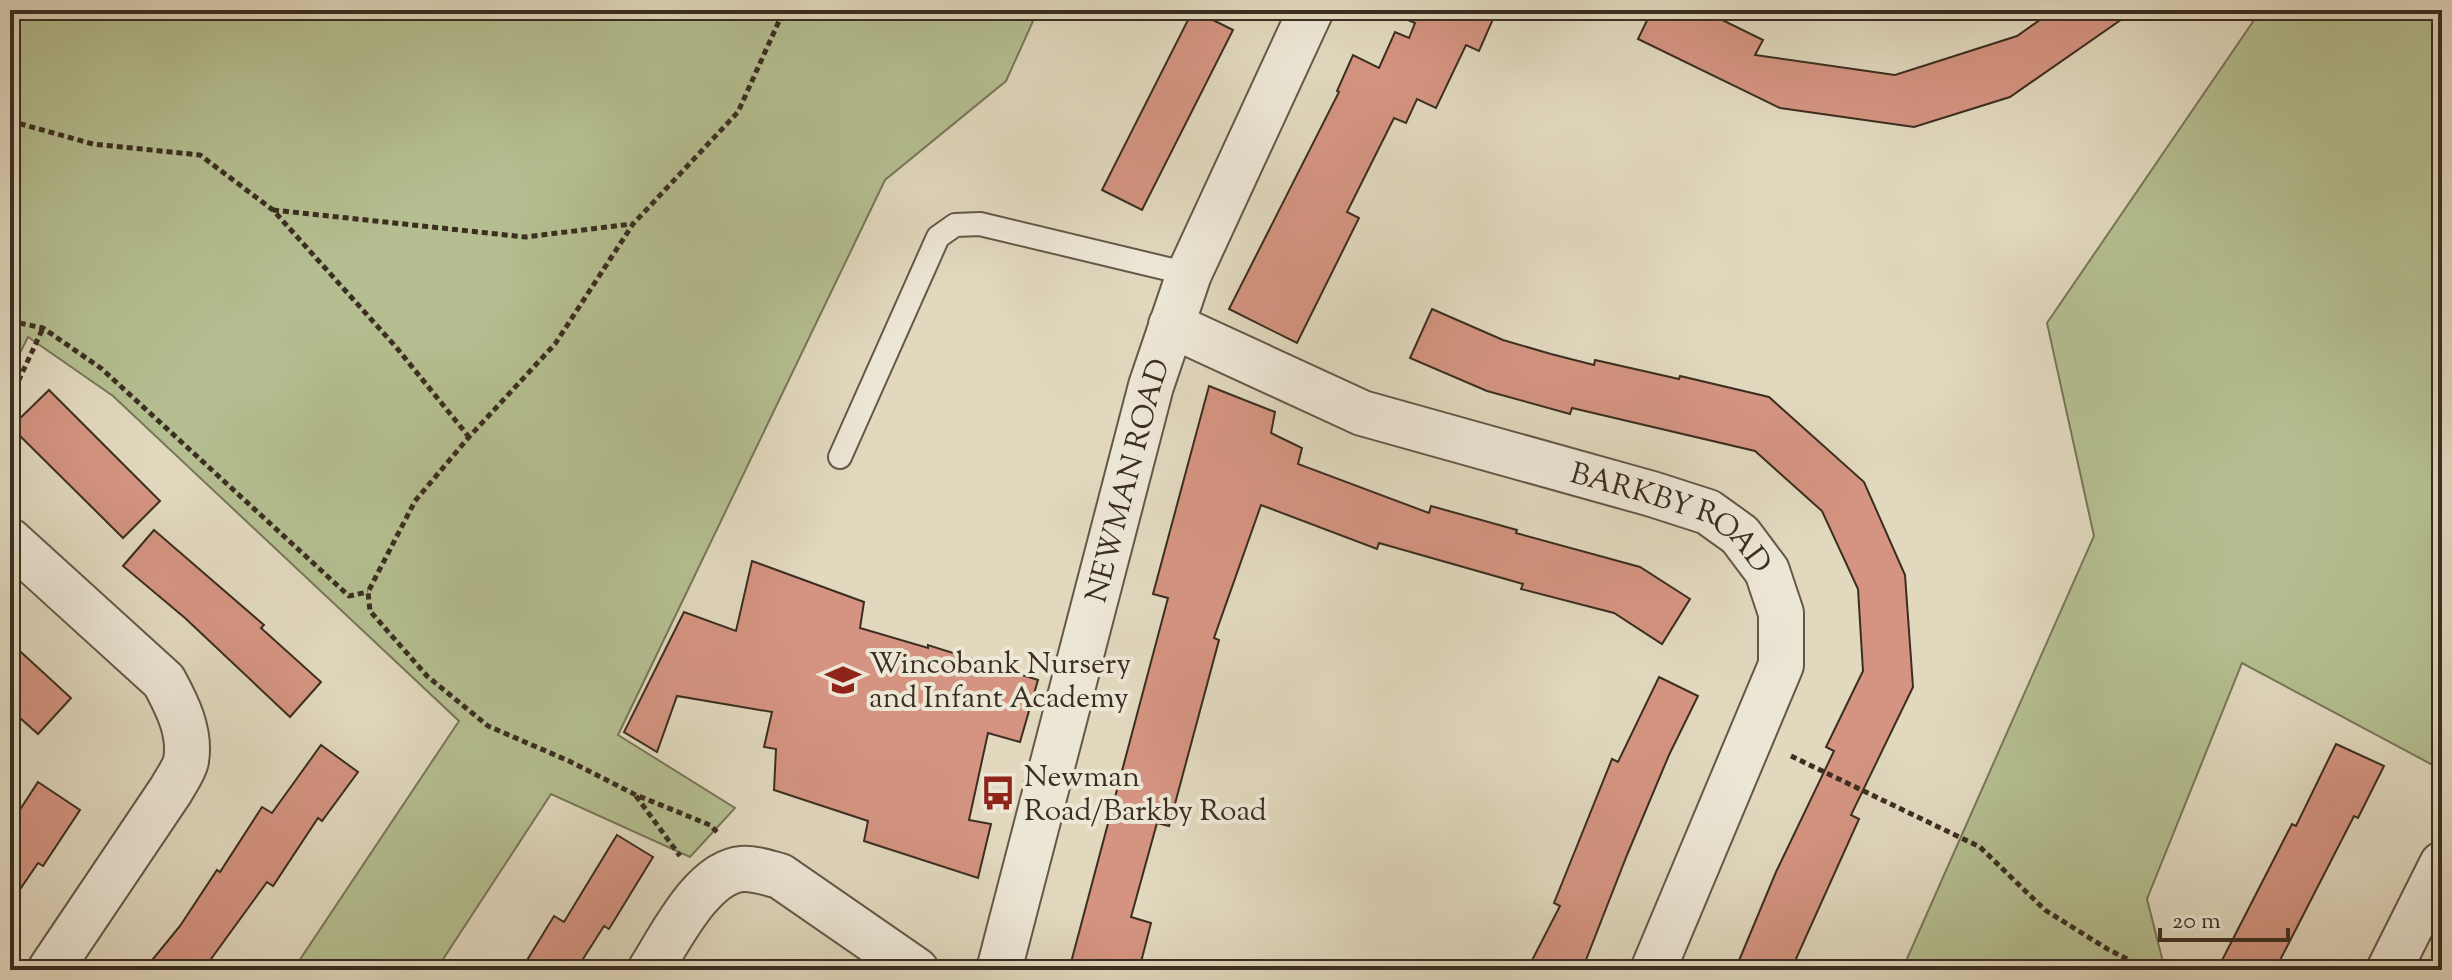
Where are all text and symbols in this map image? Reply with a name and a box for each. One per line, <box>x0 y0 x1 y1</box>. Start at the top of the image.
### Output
street label: NEWMAN ROAD <box>1077 354 1183 608</box>
street label: BARKBY ROAD <box>1565 453 1781 583</box>
place label: Wincobank Nursery and Infant Academy <box>869 644 1131 721</box>
school or university icon: Wincobank Nursery and Infant Academy <box>824 661 862 699</box>
place label: Newman Road/Barkby Road <box>1024 757 1267 834</box>
bus stop icon: Newman Road/Barkby Road <box>979 774 1017 812</box>
scale bar <box>2160 892 2288 942</box>
text: 20 m <box>2172 905 2221 939</box>

